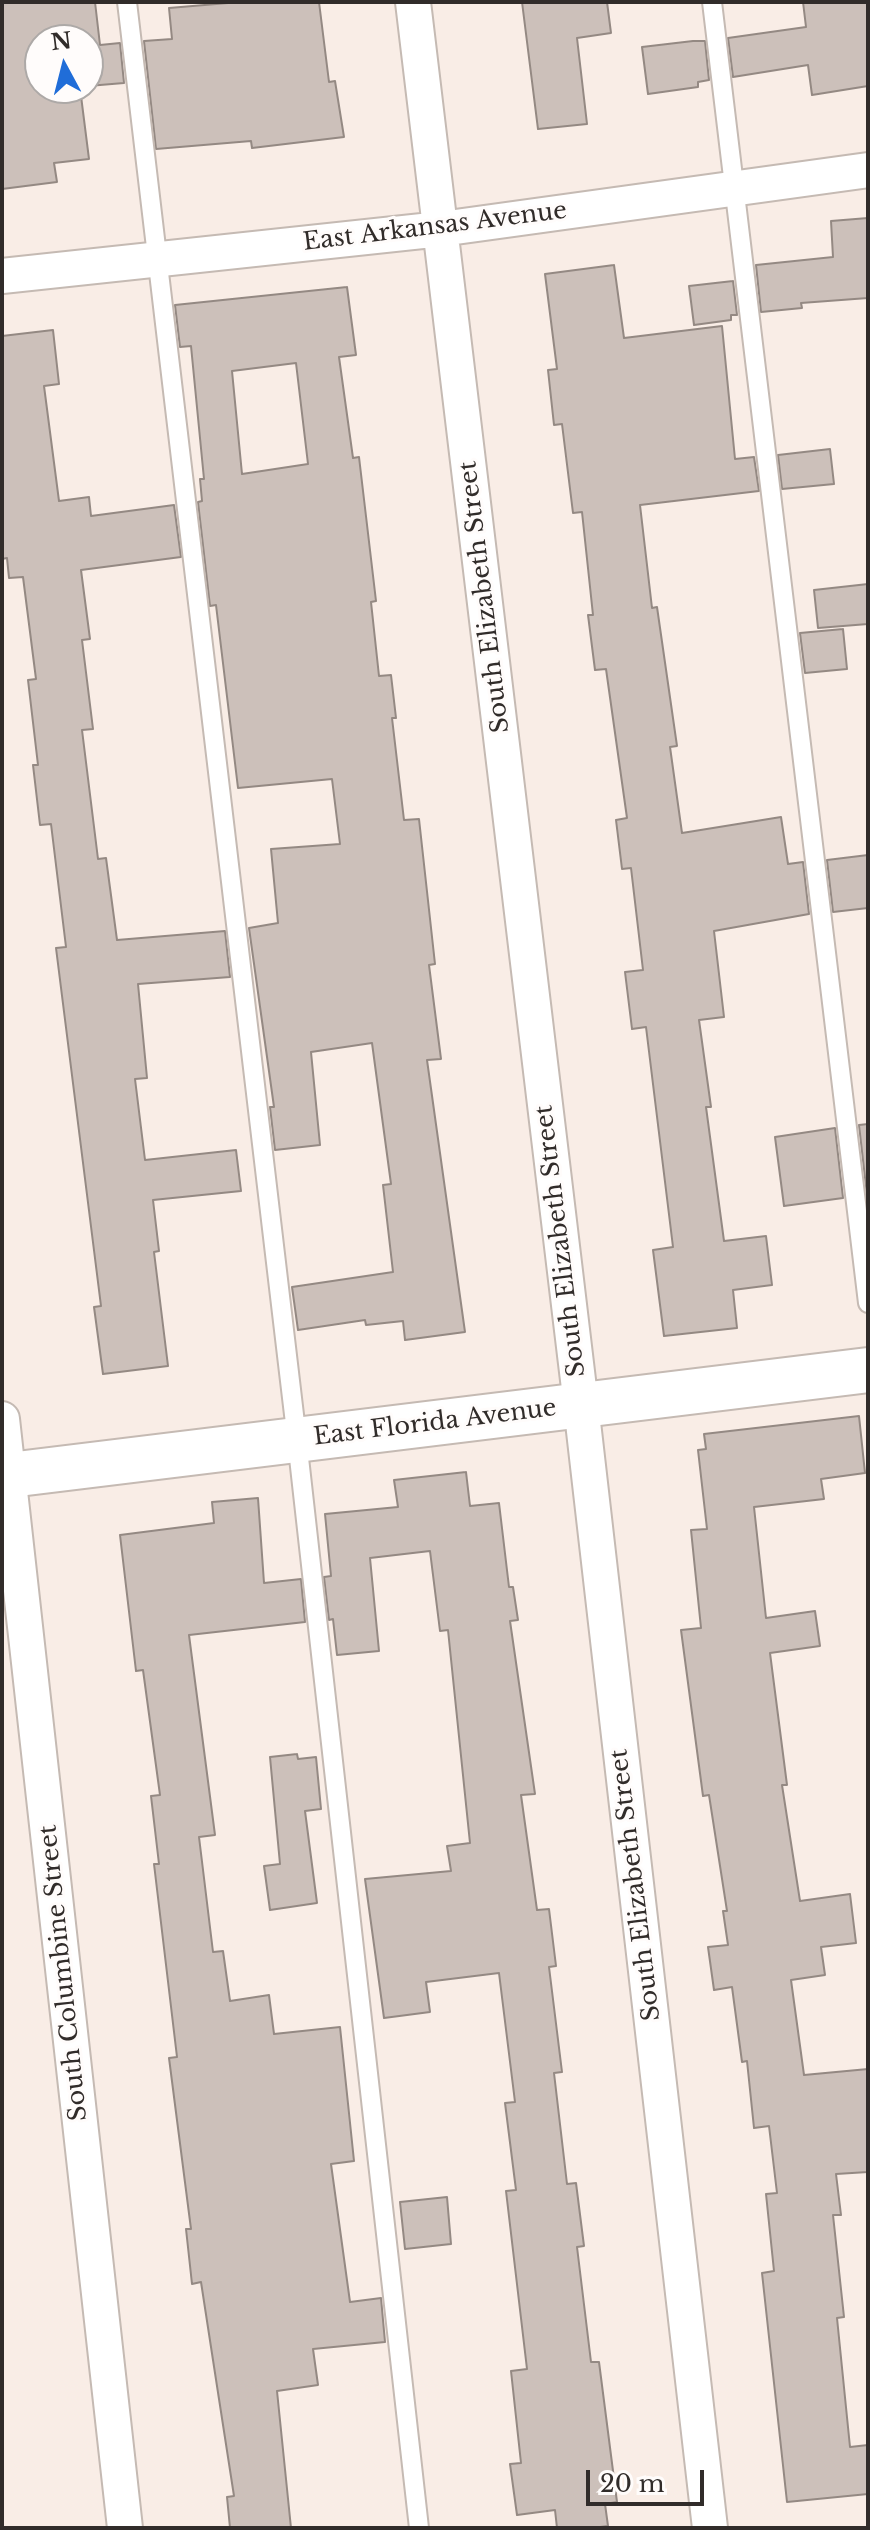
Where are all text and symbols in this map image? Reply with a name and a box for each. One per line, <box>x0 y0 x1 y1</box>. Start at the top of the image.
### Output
north arrow <box>24 24 104 104</box>
text: N <box>49 27 73 56</box>
street label: East Arkansas Avenue <box>301 197 569 257</box>
street label: South Elizabeth Street <box>454 459 516 735</box>
street label: South Elizabeth Street <box>530 1103 592 1379</box>
street label: East Florida Avenue <box>312 1394 558 1452</box>
street label: South Elizabeth Street <box>605 1747 667 2023</box>
street label: South Columbine Street <box>34 1824 94 2122</box>
scale bar <box>590 2454 708 2504</box>
text: 20 m <box>600 2469 665 2498</box>

